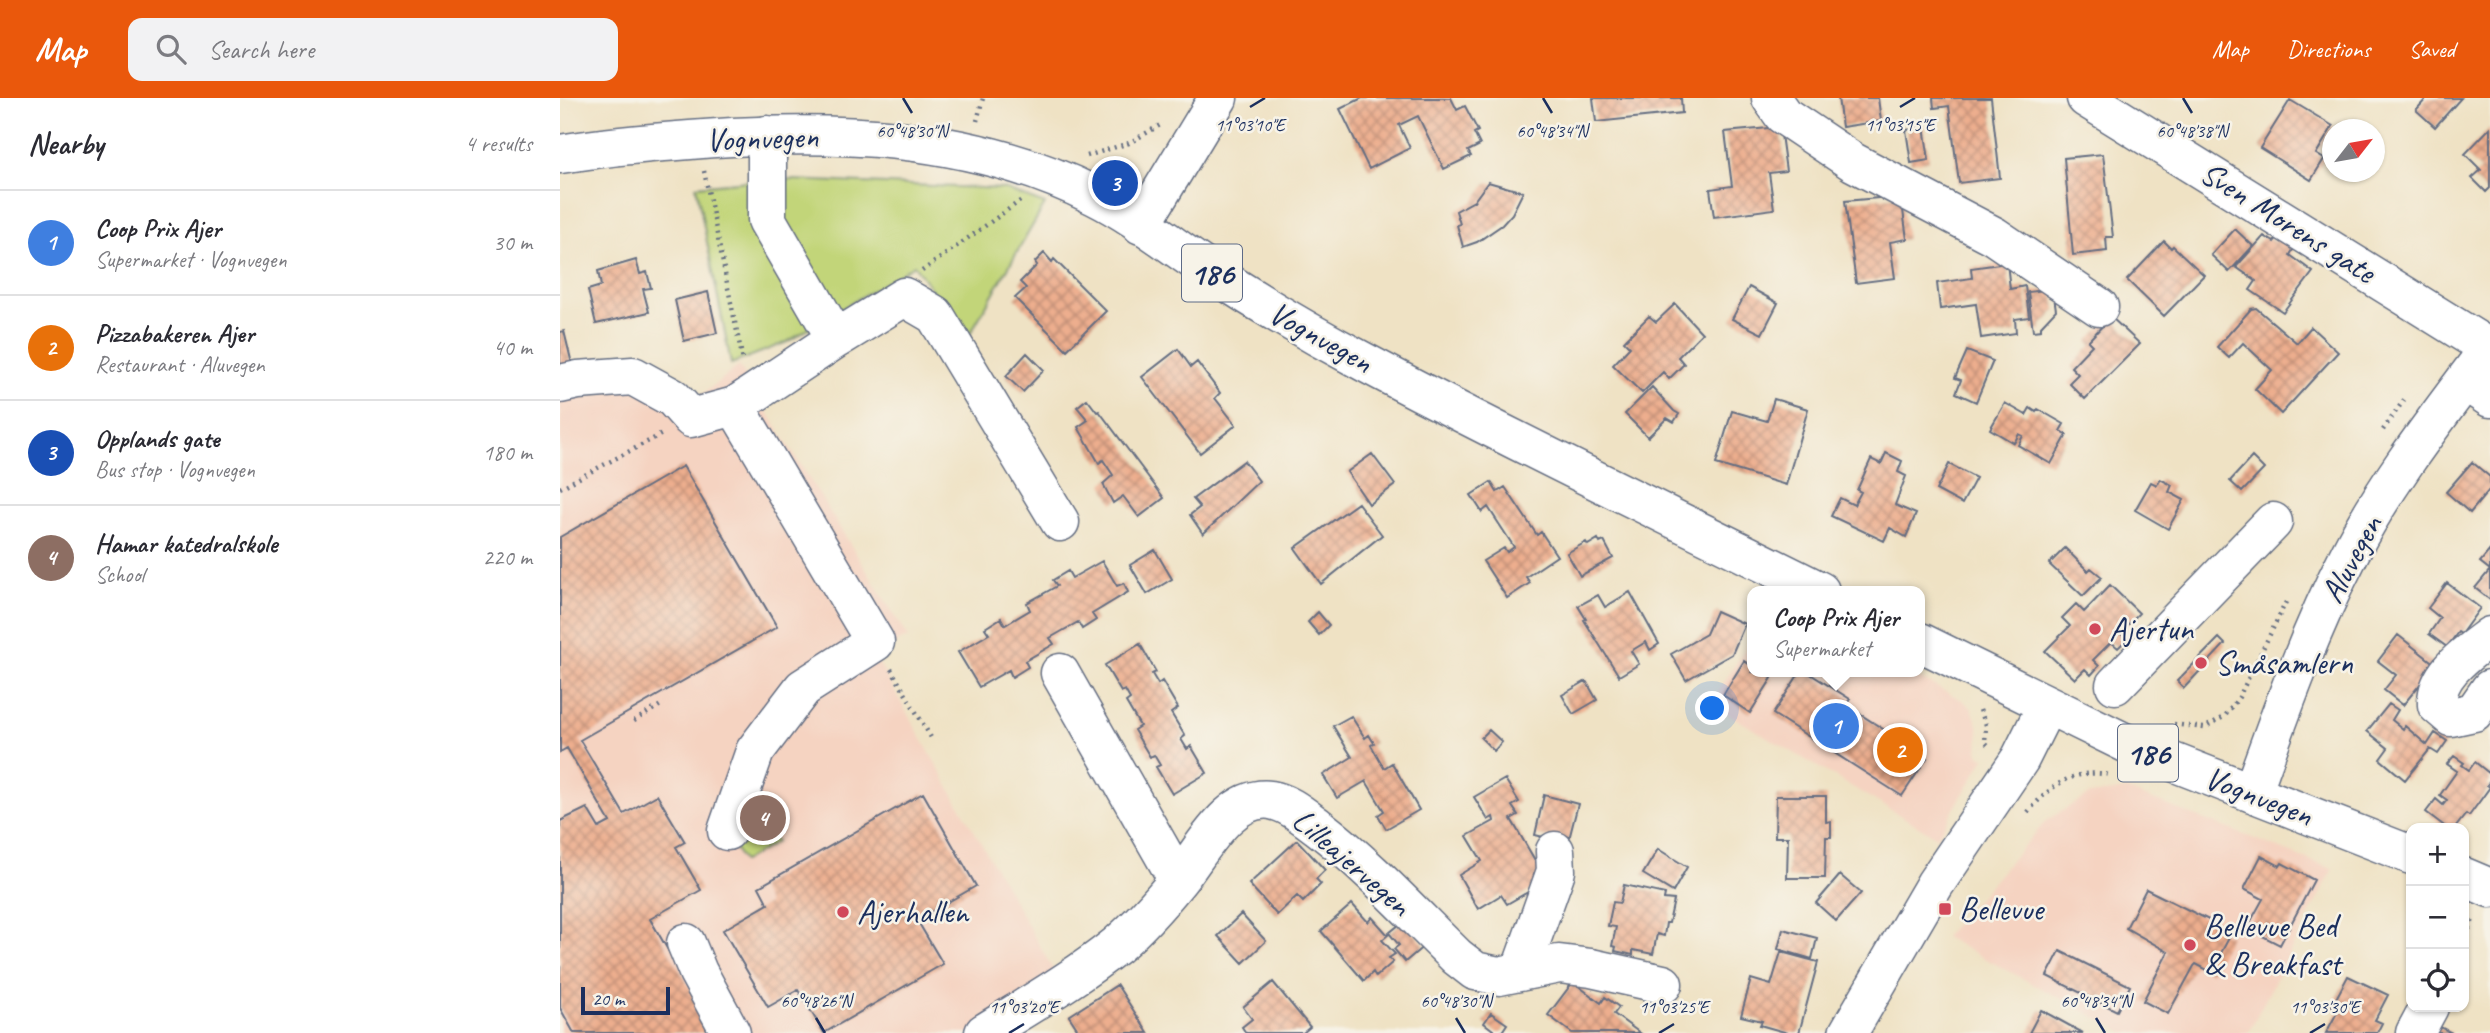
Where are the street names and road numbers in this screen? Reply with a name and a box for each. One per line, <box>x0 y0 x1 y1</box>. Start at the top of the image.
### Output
street label: Vognvegen <box>705 115 819 161</box>
street label: Sven Morens gate <box>2193 152 2385 294</box>
road number: 186 <box>1182 244 1242 302</box>
street label: Vognvegen <box>1262 291 1380 383</box>
street label: Aluvegen <box>2311 507 2392 610</box>
road number: 186 <box>2118 724 2178 782</box>
street label: Vognvegen <box>2199 756 2319 836</box>
street label: Lilleajervegen <box>1284 799 1421 926</box>

